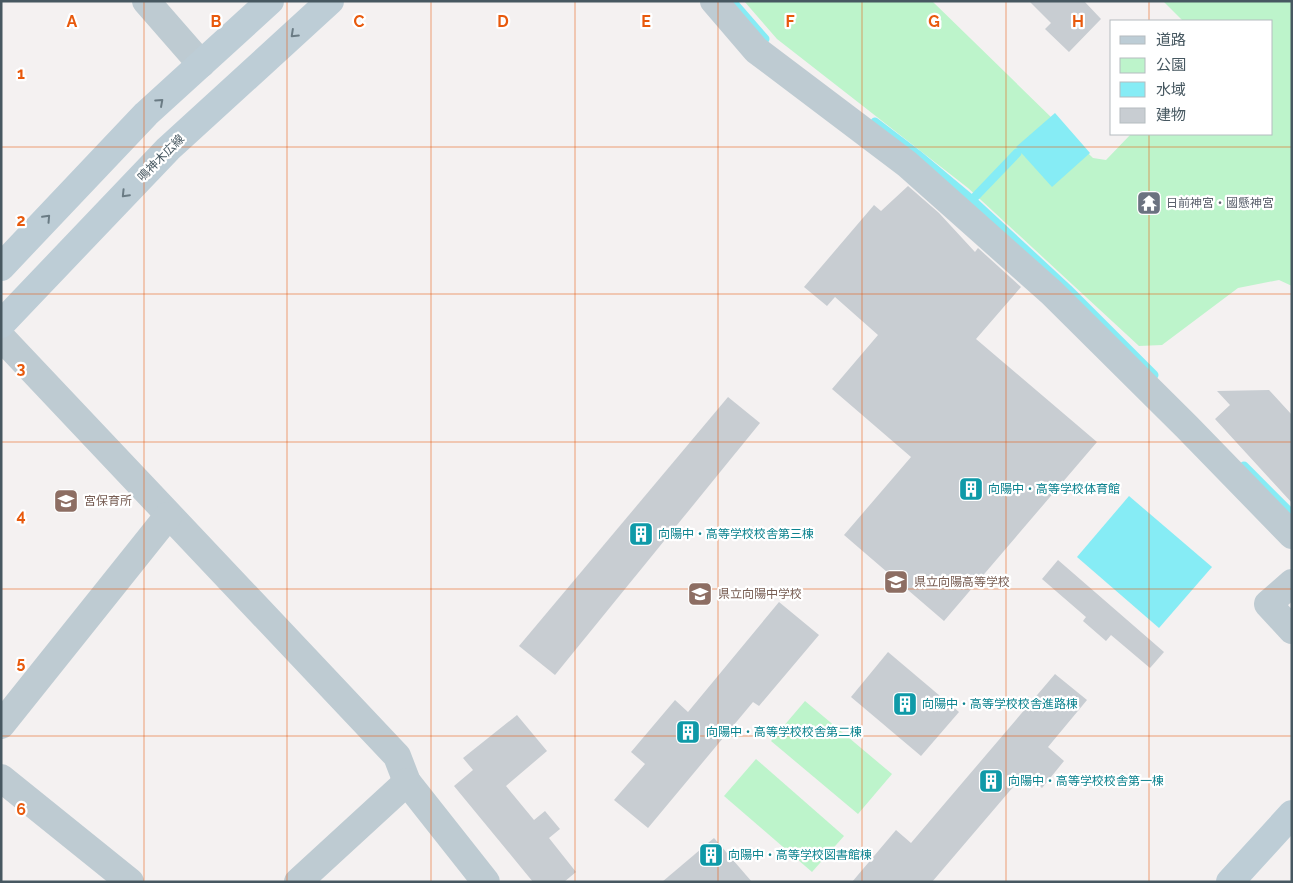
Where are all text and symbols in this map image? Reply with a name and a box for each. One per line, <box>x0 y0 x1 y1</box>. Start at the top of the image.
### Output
text: A <box>67 12 78 31</box>
text: B <box>211 12 222 31</box>
text: C <box>354 12 365 31</box>
text: D <box>497 12 509 31</box>
text: E <box>641 12 651 31</box>
text: F <box>785 12 795 31</box>
text: G <box>928 12 940 31</box>
text: H <box>1072 12 1084 31</box>
legend <box>1110 20 1273 135</box>
one-way arrow <box>290 28 299 37</box>
text: 道路 <box>1156 31 1186 49</box>
text: 公園 <box>1156 56 1186 74</box>
text: 1 <box>17 64 25 83</box>
text: 水域 <box>1156 81 1186 99</box>
one-way arrow <box>154 98 163 107</box>
text: 建物 <box>1156 106 1186 124</box>
street label: 鳴神木広線 <box>135 132 187 184</box>
one-way arrow <box>122 189 131 198</box>
temple icon: 日前神宮・國懸神宮 <box>1136 190 1162 216</box>
place label: 日前神宮・國懸神宮 <box>1166 196 1274 210</box>
text: 2 <box>16 211 26 230</box>
one-way arrow <box>41 215 50 224</box>
text: 3 <box>17 359 26 378</box>
building icon: 向陽中・高等学校体育館 <box>958 476 984 502</box>
place label: 向陽中・高等学校体育館 <box>988 482 1120 496</box>
school or university icon: 宮保育所 <box>53 488 79 514</box>
place label: 宮保育所 <box>84 494 132 508</box>
text: 4 <box>16 506 26 525</box>
building icon: 向陽中・高等学校校舎第三棟 <box>628 521 654 547</box>
place label: 向陽中・高等学校校舎第三棟 <box>658 527 814 541</box>
school or university icon: 県立向陽高等学校 <box>883 569 909 595</box>
place label: 県立向陽高等学校 <box>914 575 1010 589</box>
school or university icon: 県立向陽中学校 <box>687 581 713 607</box>
place label: 県立向陽中学校 <box>718 587 802 601</box>
text: 5 <box>17 653 26 672</box>
building icon: 向陽中・高等学校校舎進路棟 <box>892 691 918 717</box>
place label: 向陽中・高等学校校舎進路棟 <box>922 697 1078 711</box>
building icon: 向陽中・高等学校校舎第二棟 <box>675 719 701 745</box>
place label: 向陽中・高等学校校舎第二棟 <box>706 725 862 739</box>
building icon: 向陽中・高等学校校舎第一棟 <box>978 768 1004 794</box>
place label: 向陽中・高等学校校舎第一棟 <box>1008 774 1164 788</box>
text: 6 <box>16 800 26 819</box>
building icon: 向陽中・高等学校図書館棟 <box>698 842 724 868</box>
place label: 向陽中・高等学校図書館棟 <box>728 848 872 862</box>

